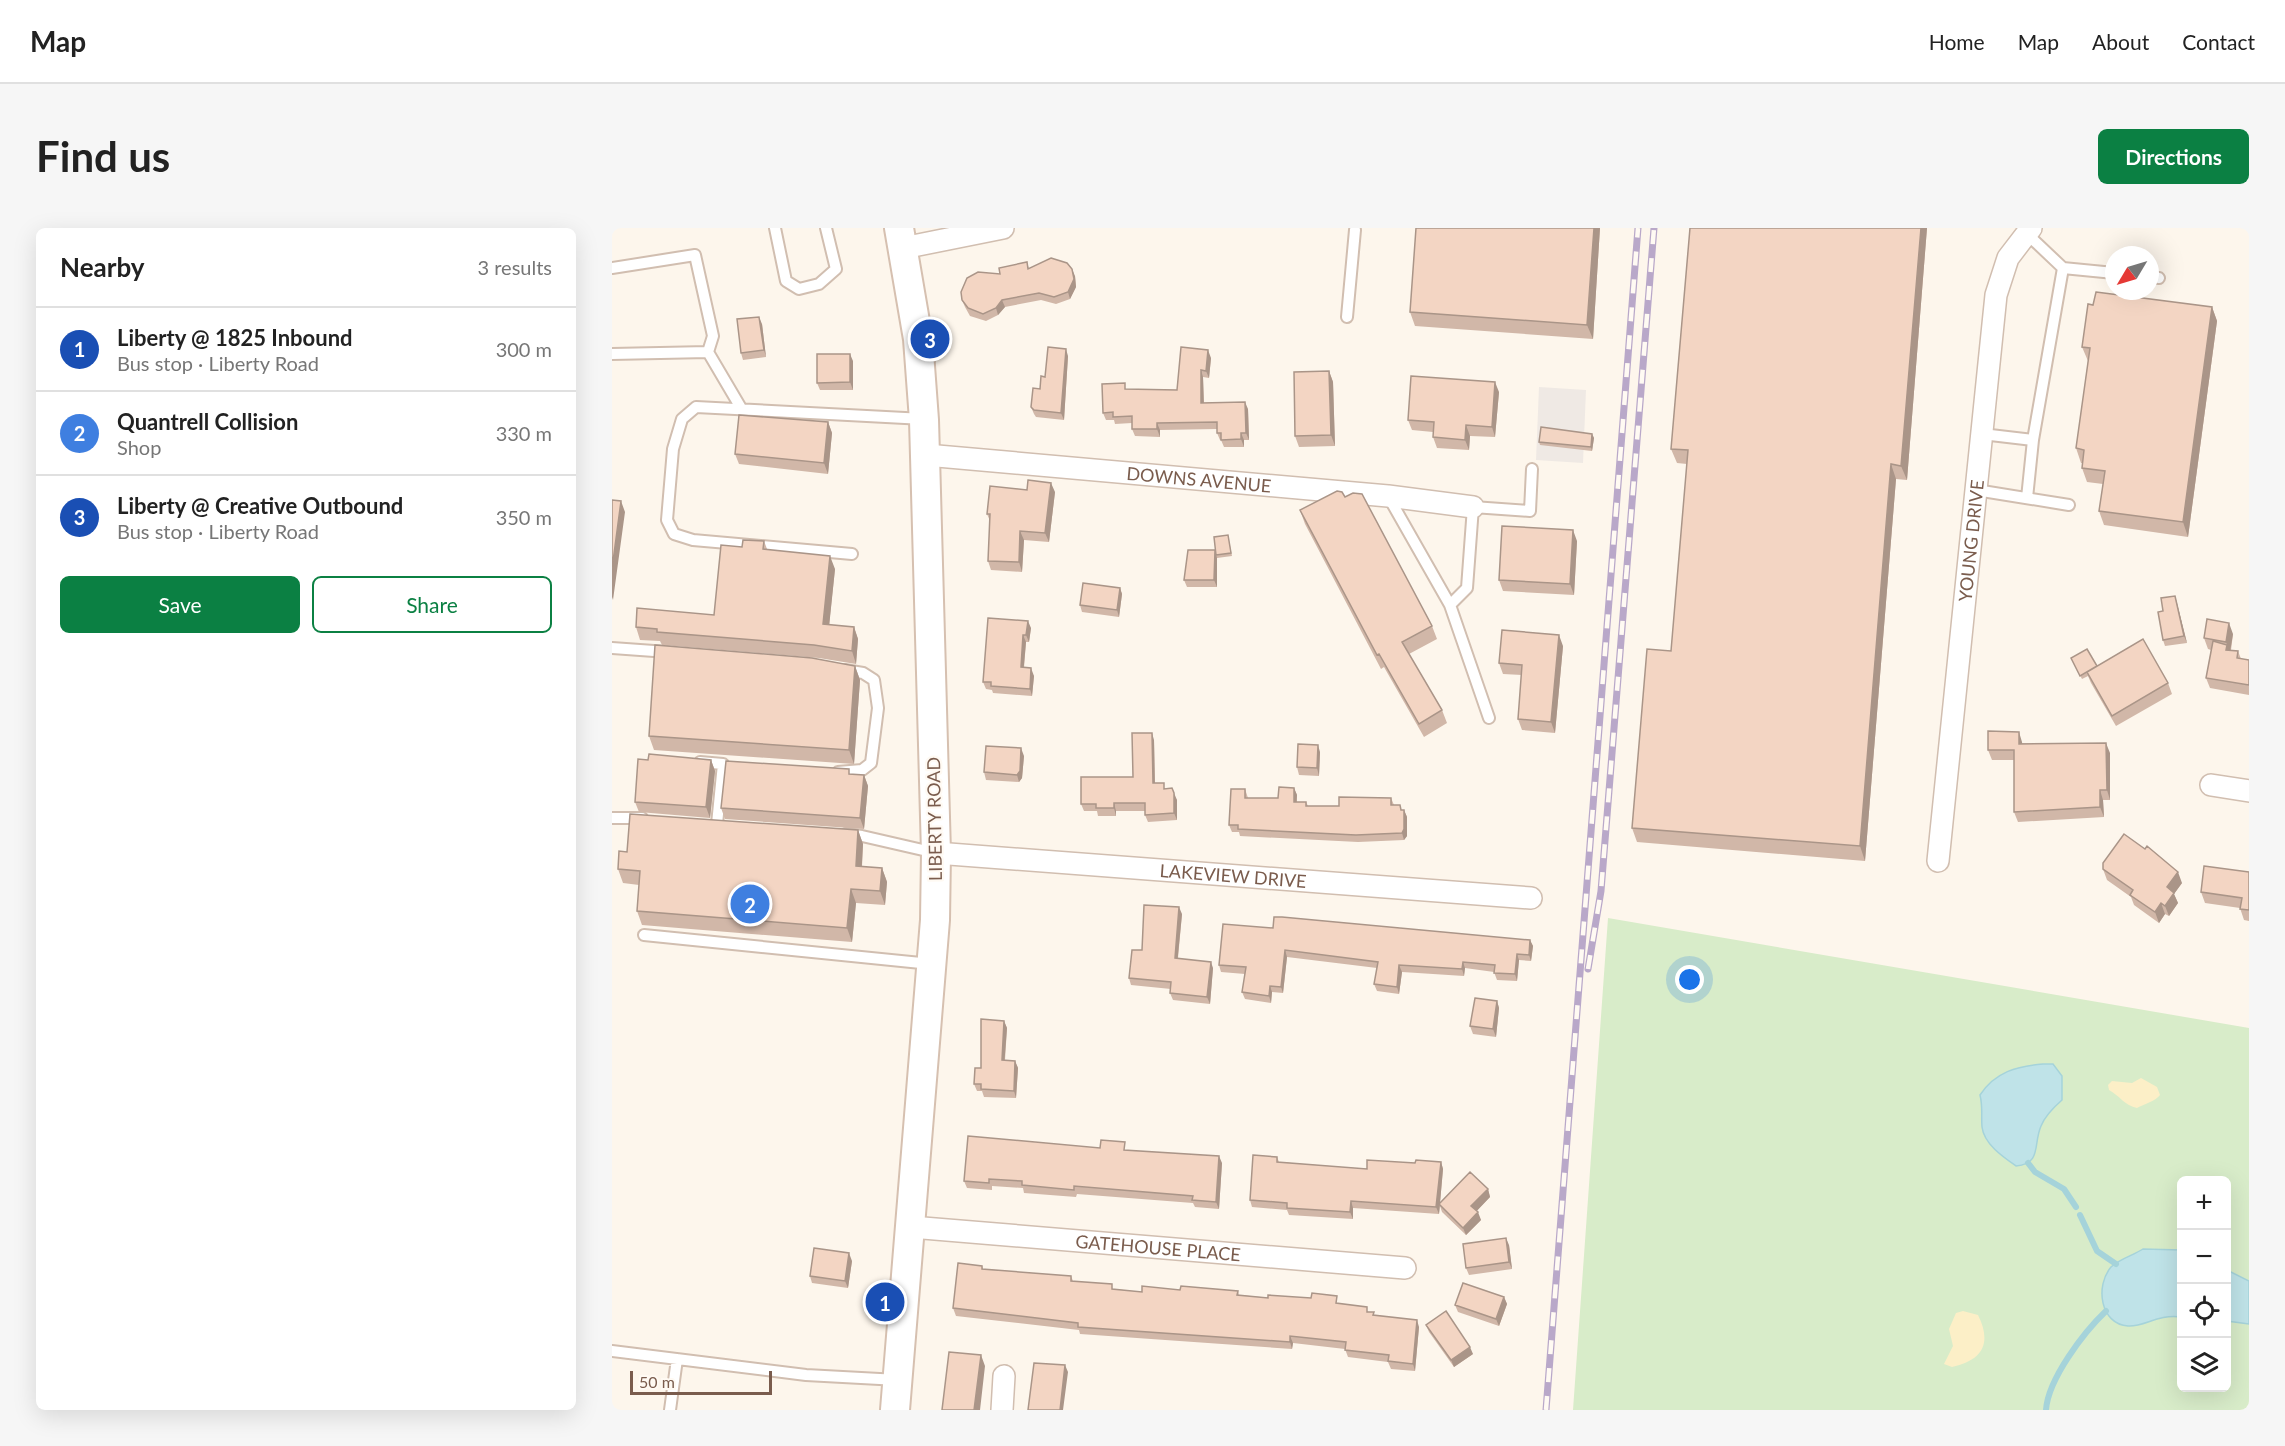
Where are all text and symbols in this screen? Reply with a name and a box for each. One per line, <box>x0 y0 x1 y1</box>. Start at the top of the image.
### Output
text: Map <box>30 24 86 58</box>
text: Home <box>1929 29 1985 54</box>
text: Map <box>2018 29 2059 54</box>
text: About <box>2092 29 2149 54</box>
text: Contact <box>2182 29 2255 54</box>
button: Directions <box>2098 129 2249 184</box>
text: Find us <box>36 131 170 181</box>
north arrow <box>2105 246 2159 300</box>
text: Nearby <box>60 251 145 283</box>
text: 3 results <box>477 255 552 279</box>
pin: 3 <box>910 316 950 362</box>
text: Liberty @ 1825 Inbound <box>117 324 353 351</box>
text: 1 <box>74 337 85 361</box>
text: 300 m <box>496 337 552 361</box>
text: Bus stop · Liberty Road <box>117 351 319 375</box>
text: Quantrell Collision <box>117 408 298 435</box>
text: 2 <box>74 421 85 445</box>
text: 330 m <box>496 421 552 445</box>
text: Shop <box>117 435 161 459</box>
street label: DOWNS AVENUE <box>1126 462 1272 497</box>
street label: YOUNG DRIVE <box>1954 479 1988 603</box>
text: Liberty @ Creative Outbound <box>117 492 403 519</box>
text: 3 <box>74 505 85 529</box>
text: 350 m <box>496 505 552 529</box>
text: Bus stop · Liberty Road <box>117 519 319 543</box>
button: Save <box>60 576 300 633</box>
button: Share <box>312 576 552 633</box>
street label: LIBERTY ROAD <box>922 757 946 881</box>
street label: LAKEVIEW DRIVE <box>1159 859 1307 892</box>
pin: 2 <box>730 882 770 926</box>
your location <box>1675 965 1704 994</box>
map controls <box>2177 1176 2231 1392</box>
button: + <box>2177 1176 2231 1230</box>
street label: GATEHOUSE PLACE <box>1075 1230 1242 1265</box>
button: − <box>2177 1230 2231 1284</box>
pin: 1 <box>866 1280 904 1324</box>
button: locate <box>2177 1284 2231 1338</box>
button: layers <box>2177 1338 2231 1392</box>
scale bar <box>630 1368 772 1396</box>
text: 50 m <box>639 1372 675 1391</box>

